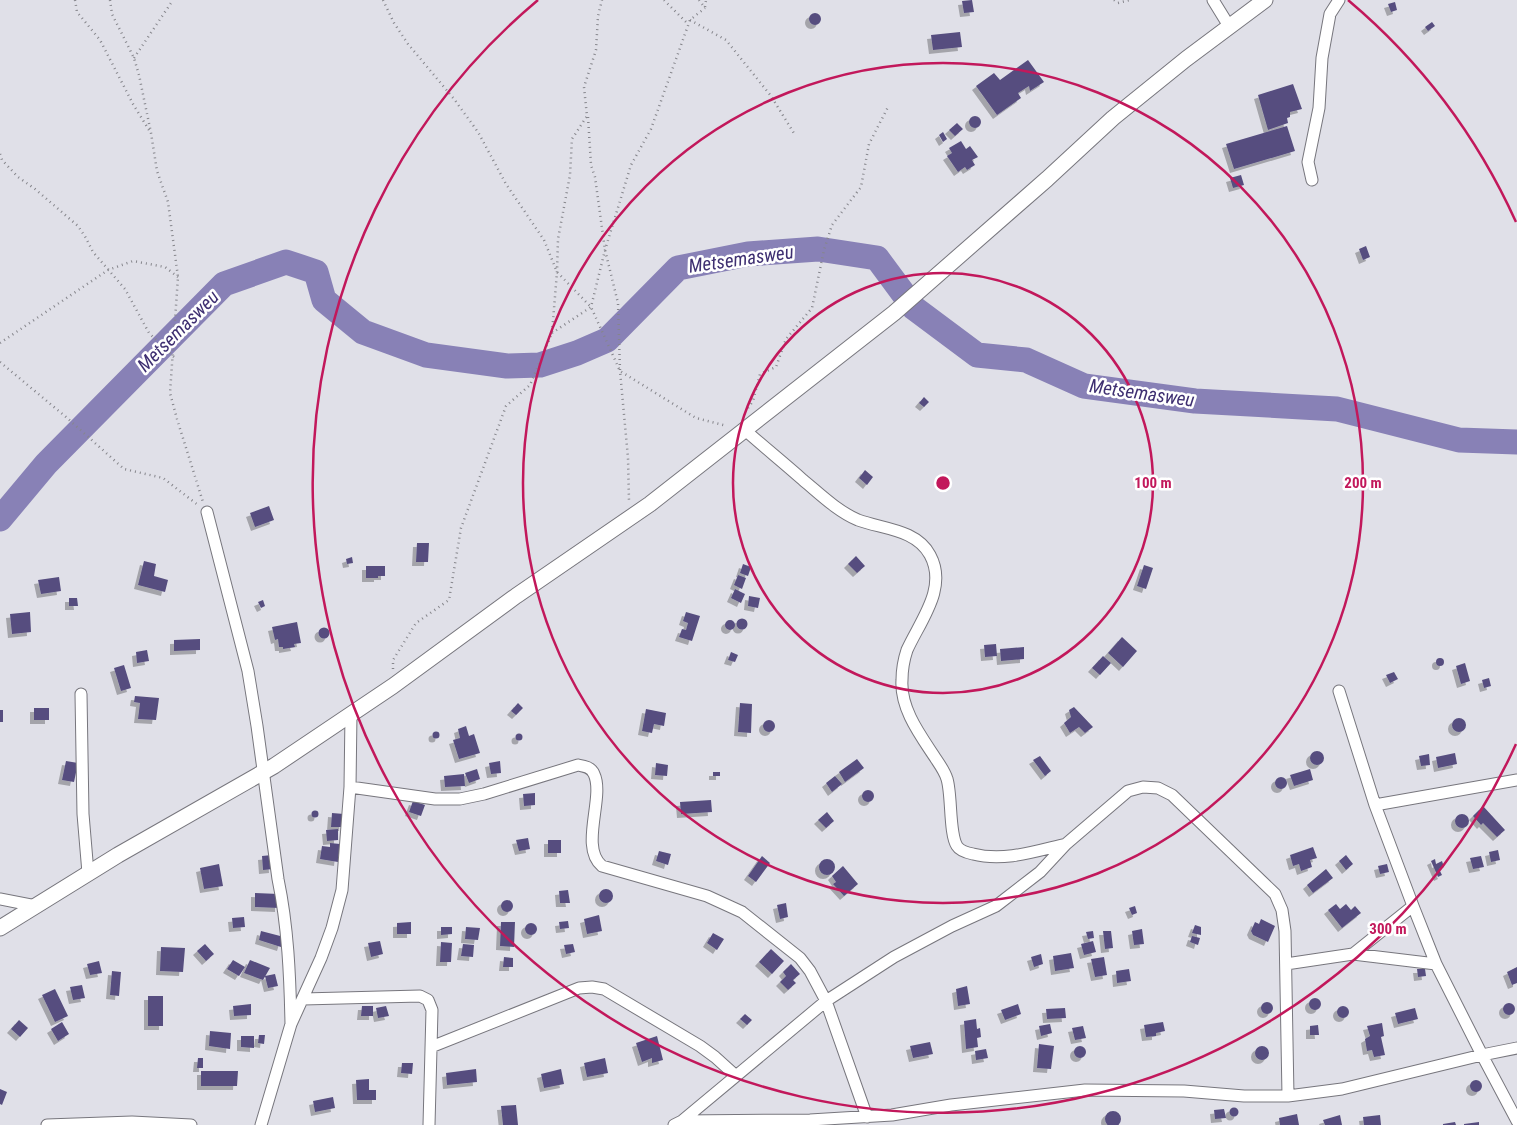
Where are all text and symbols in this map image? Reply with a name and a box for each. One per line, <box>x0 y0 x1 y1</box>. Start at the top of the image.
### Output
water label: Metsemasweu <box>687 240 795 278</box>
water label: Metsemasweu <box>132 285 224 377</box>
water label: Metsemasweu <box>1088 374 1196 412</box>
centre of rings <box>934 474 952 492</box>
text: 100 m <box>1134 474 1172 492</box>
text: 200 m <box>1344 474 1382 492</box>
text: 300 m <box>1369 920 1407 938</box>

